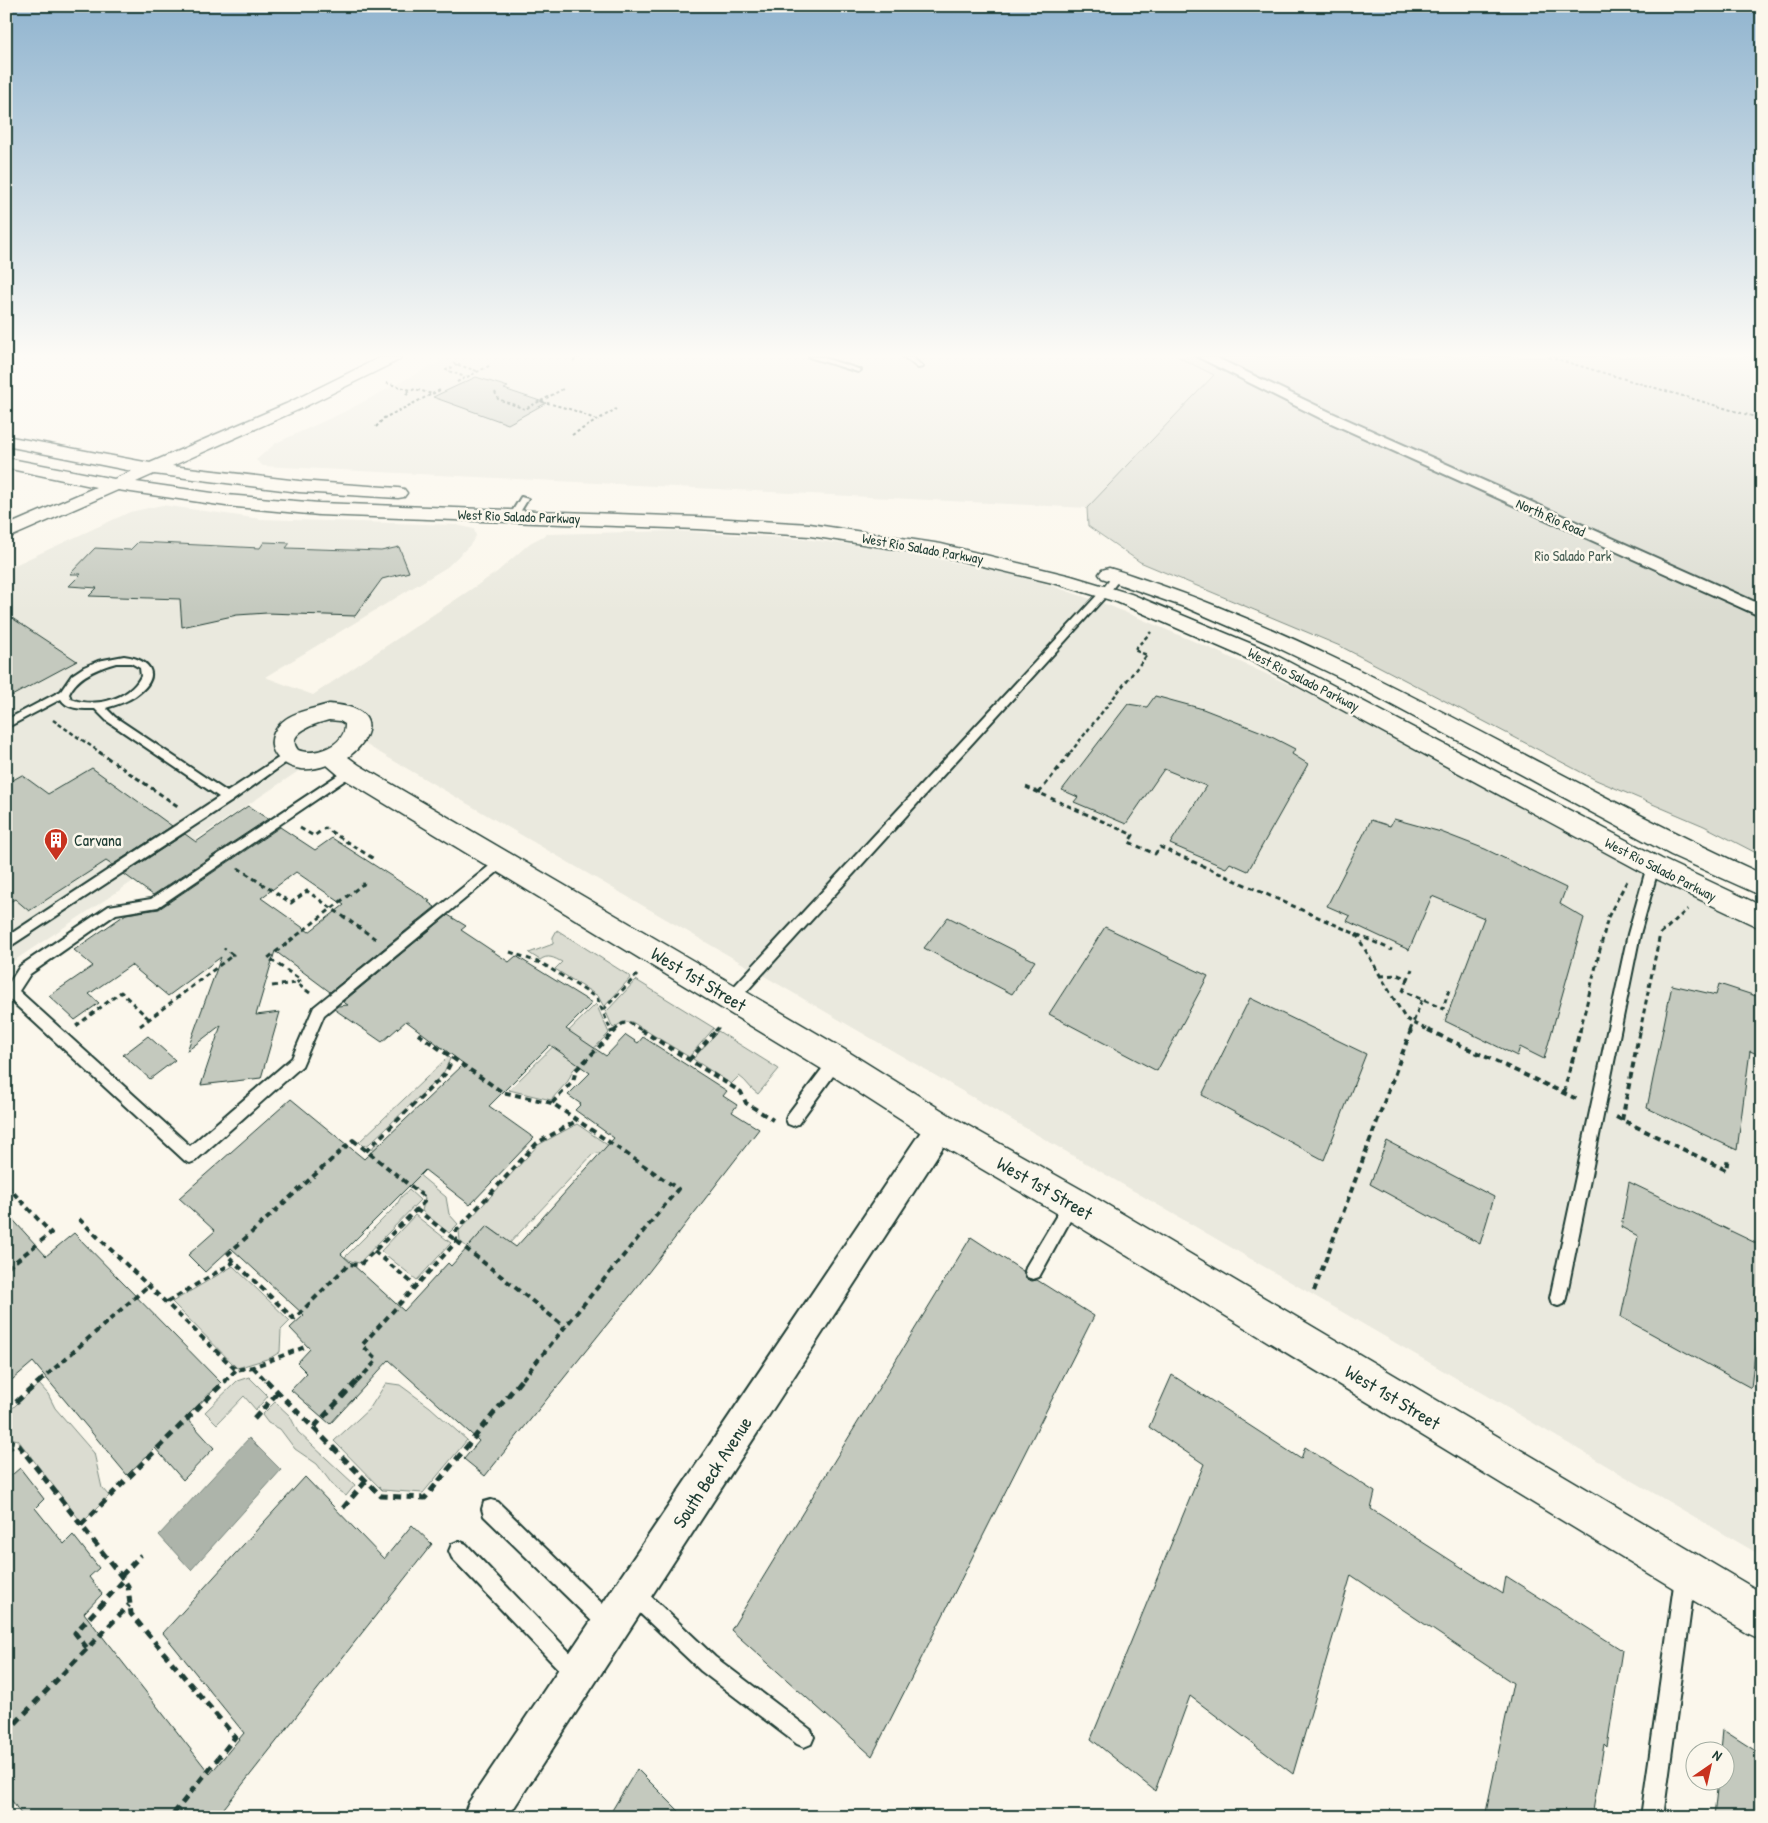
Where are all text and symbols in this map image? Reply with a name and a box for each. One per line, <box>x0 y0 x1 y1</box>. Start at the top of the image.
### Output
street label: North Rio Road <box>1513 493 1589 541</box>
street label: West Rio Salado Parkway <box>457 504 581 529</box>
street label: West Rio Salado Parkway <box>861 528 985 569</box>
park label: Rio Salado Park <box>1534 546 1612 565</box>
street label: West Rio Salado Parkway <box>1245 643 1363 716</box>
building icon: Carvana <box>43 827 69 861</box>
place label: Carvana <box>74 829 121 851</box>
street label: West Rio Salado Parkway <box>1602 833 1720 906</box>
street label: West 1st Street <box>647 940 752 1018</box>
street label: West 1st Street <box>992 1150 1098 1226</box>
street label: West 1st Street <box>1341 1358 1446 1436</box>
street label: South Beck Avenue <box>666 1411 758 1533</box>
north arrow <box>1686 1740 1736 1790</box>
text: N <box>1709 1745 1726 1765</box>

